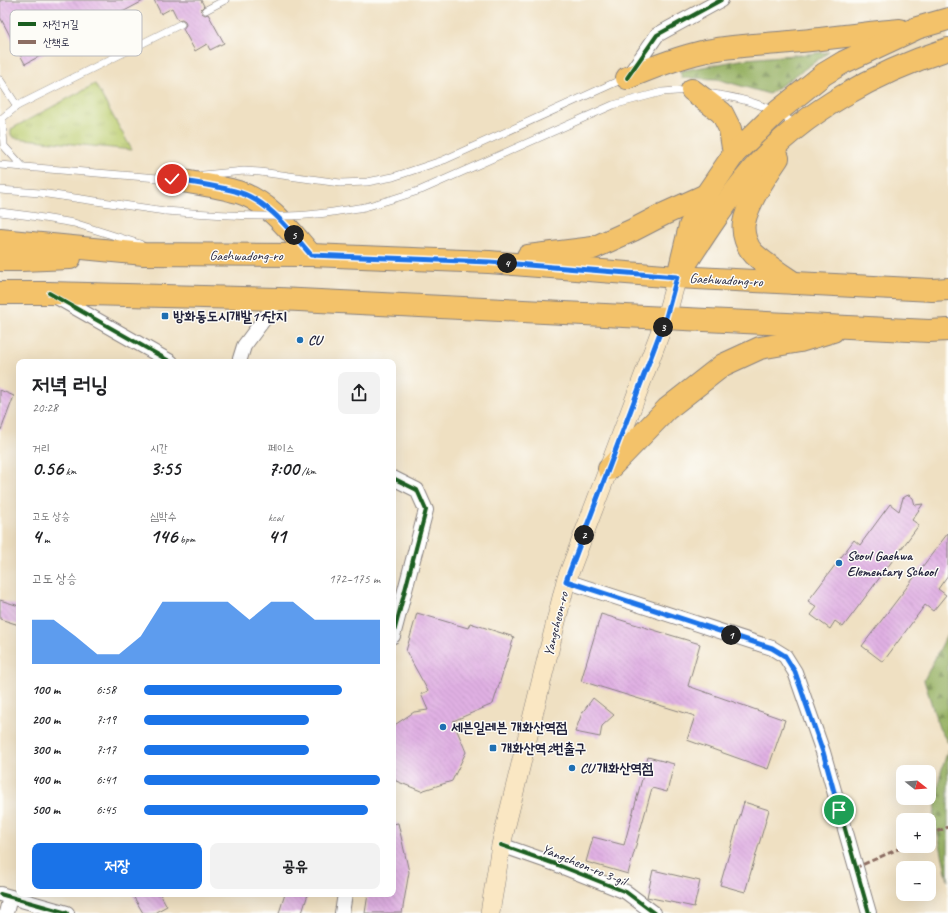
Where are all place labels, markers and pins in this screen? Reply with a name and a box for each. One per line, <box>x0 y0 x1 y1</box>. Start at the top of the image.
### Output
pin <box>155 162 189 196</box>
pin: 5 <box>284 225 304 245</box>
pin: 4 <box>497 253 517 273</box>
place label: 방화동도시개발11단지 <box>173 308 287 325</box>
marker: 방화동도시개발11단지 <box>160 311 170 321</box>
pin: 3 <box>653 317 673 337</box>
place label: CU <box>308 332 325 349</box>
marker: CU <box>295 335 305 345</box>
pin: 2 <box>574 525 594 545</box>
place label: Seoul Gaehwa Elementary School <box>847 547 938 580</box>
marker: Seoul Gaehwa Elementary School <box>834 558 844 568</box>
pin: 1 <box>721 625 741 645</box>
place label: 세븐일레븐 개화산역점 <box>451 719 568 736</box>
marker: 세븐일레븐 개화산역점 <box>438 722 448 732</box>
place label: 개화산역2번출구 <box>501 740 586 757</box>
marker: 개화산역2번출구 <box>488 743 498 753</box>
place label: CU 개화산역점 <box>580 760 654 777</box>
marker: CU 개화산역점 <box>567 763 577 773</box>
pin <box>822 793 856 827</box>

